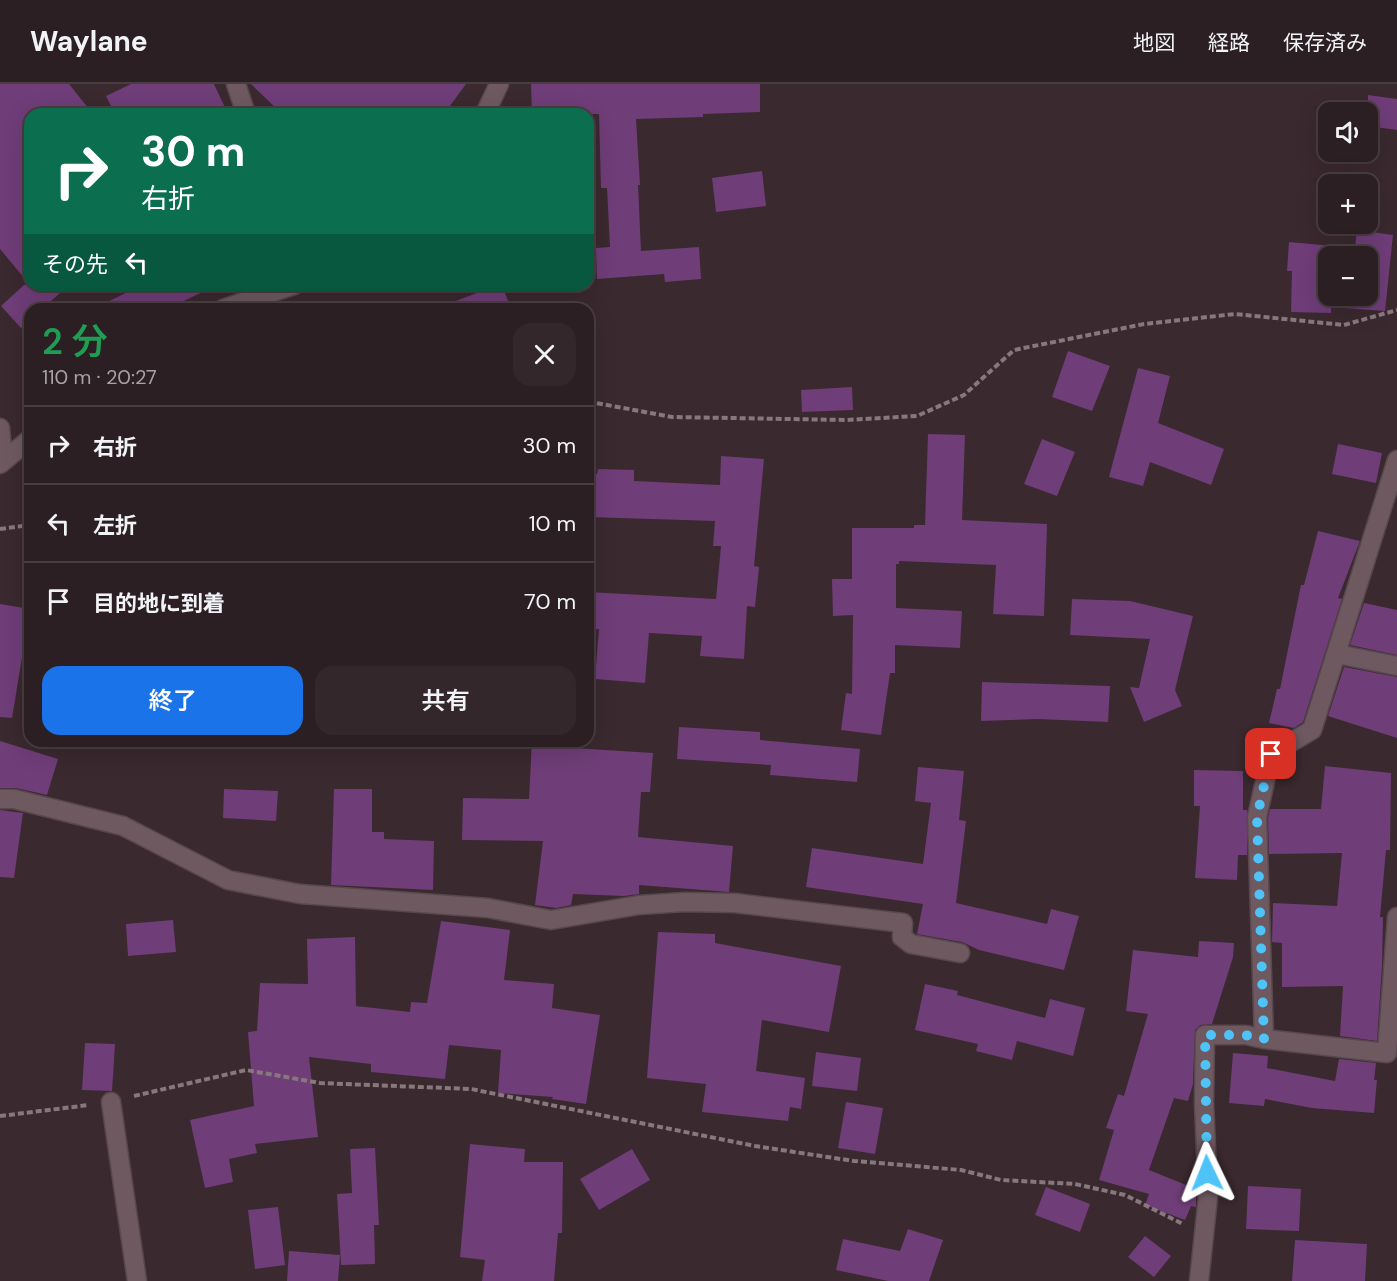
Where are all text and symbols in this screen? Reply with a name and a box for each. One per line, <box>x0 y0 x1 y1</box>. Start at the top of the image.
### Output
text: Waylane <box>30 23 148 60</box>
text: 地図 <box>1133 29 1175 57</box>
text: 経路 <box>1208 29 1250 57</box>
text: 保存済み <box>1283 29 1367 57</box>
map controls <box>1318 102 1378 306</box>
button: sound <box>1318 102 1378 162</box>
text: 30 m <box>141 124 245 179</box>
icon: right <box>42 132 120 210</box>
button: + <box>1318 174 1378 234</box>
text: 右折 <box>141 181 195 216</box>
icon: left <box>120 246 153 279</box>
button: − <box>1318 246 1378 306</box>
text: その先 <box>42 250 108 279</box>
text: 2 分 <box>42 318 108 365</box>
button: close <box>513 323 576 386</box>
text: 110 m · 20:27 <box>42 364 157 390</box>
icon: right <box>42 429 75 462</box>
text: 30 m <box>522 431 576 460</box>
text: 右折 <box>93 433 137 462</box>
icon: left <box>42 507 75 540</box>
text: 10 m <box>529 509 576 538</box>
text: 左折 <box>93 511 137 540</box>
icon: arrive <box>42 585 75 618</box>
text: 70 m <box>524 587 576 616</box>
text: 目的地に到着 <box>93 589 225 618</box>
button: 終了 <box>42 666 303 735</box>
button: 共有 <box>315 666 576 735</box>
pin <box>1245 728 1296 779</box>
icon: arrive <box>1254 737 1287 770</box>
position arrow <box>1175 1141 1239 1205</box>

